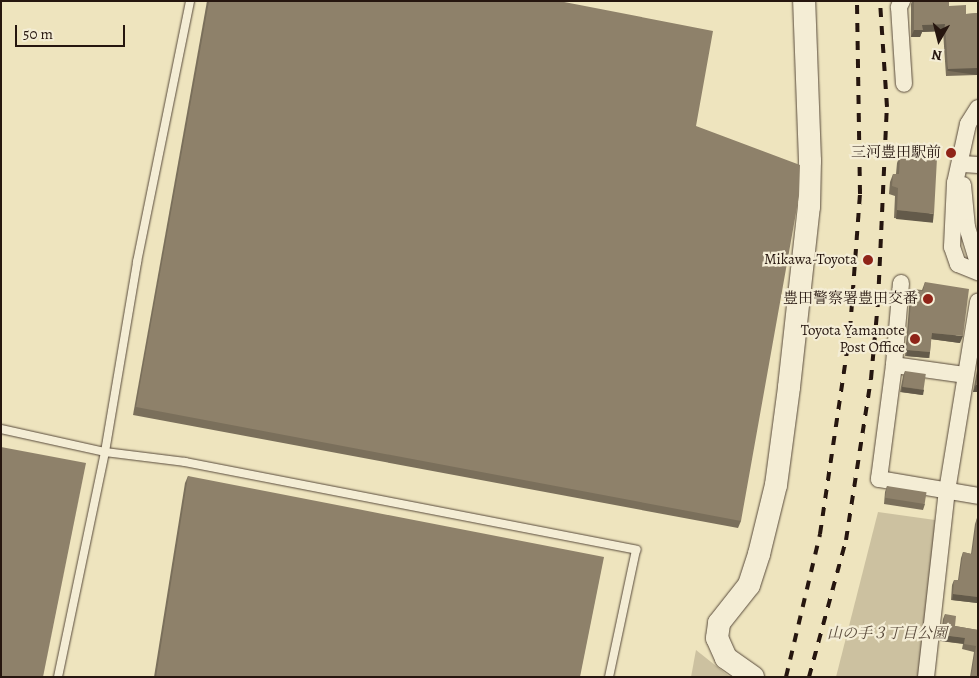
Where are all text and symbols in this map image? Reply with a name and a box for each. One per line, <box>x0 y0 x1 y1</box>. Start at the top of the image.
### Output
scale bar <box>18 15 128 47</box>
north arrow <box>914 15 964 65</box>
text: 50 m <box>23 24 53 44</box>
text: N <box>930 45 943 65</box>
place label: 三河豊田駅前 <box>851 144 941 162</box>
marker: 三河豊田駅前 <box>945 147 957 159</box>
place label: Mikawa-Toyota <box>764 251 857 269</box>
marker: Mikawa-Toyota <box>861 253 875 267</box>
place label: 豊田警察署豊田交番 <box>783 290 918 308</box>
marker: 豊田警察署豊田交番 <box>922 293 934 305</box>
place label: Toyota Yamanote Post Office <box>801 321 905 356</box>
marker: Toyota Yamanote Post Office <box>909 333 921 345</box>
park label: 山の手３丁目公園 <box>827 625 947 643</box>

